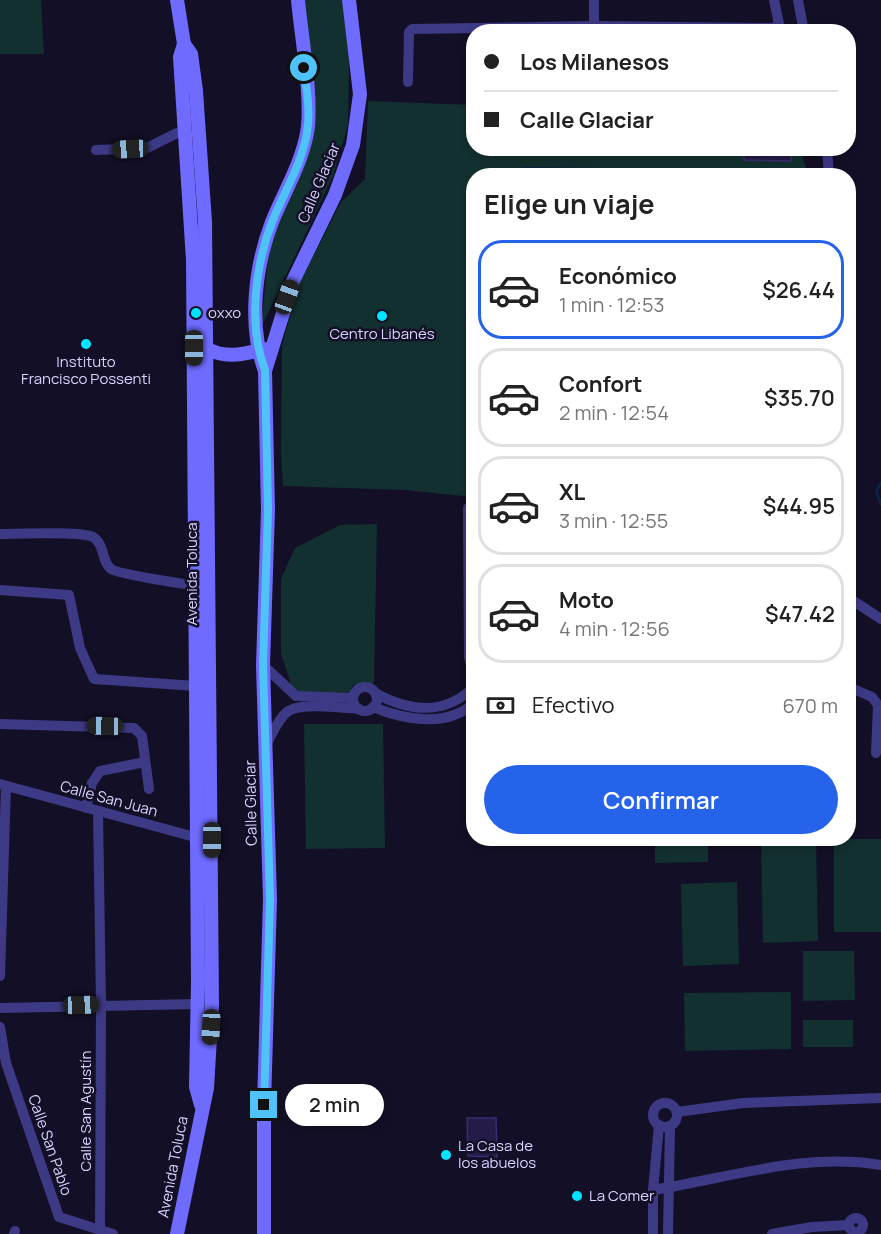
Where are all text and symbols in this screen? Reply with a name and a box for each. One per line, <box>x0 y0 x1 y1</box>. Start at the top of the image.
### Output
text: Los Milanesos <box>520 47 669 77</box>
route start <box>290 54 317 81</box>
text: Calle Glaciar <box>520 105 654 135</box>
car <box>112 139 148 159</box>
street label: Calle Glaciar <box>292 139 345 226</box>
text: Elige un viaje <box>484 185 655 222</box>
text: Económico <box>559 261 677 291</box>
icon: car <box>487 263 541 317</box>
text: $26.44 <box>762 275 835 305</box>
car <box>272 277 302 317</box>
text: 1 min · 12:53 <box>559 291 665 318</box>
place label: oxxo <box>208 302 241 323</box>
marker: oxxo <box>189 306 203 320</box>
marker: Centro Libanés <box>375 309 389 323</box>
place label: Centro Libanés <box>329 323 435 344</box>
car <box>185 330 203 366</box>
marker: Instituto Francisco Possenti <box>79 337 93 351</box>
place label: Instituto Francisco Possenti <box>21 351 151 389</box>
text: Confort <box>559 369 642 399</box>
icon: car <box>487 371 541 425</box>
text: $35.70 <box>764 383 835 413</box>
text: 2 min · 12:54 <box>559 399 669 426</box>
text: XL <box>559 477 585 507</box>
icon: car <box>487 479 541 533</box>
text: $44.95 <box>763 491 835 521</box>
text: 3 min · 12:55 <box>559 507 668 534</box>
street label: Avenida Toluca <box>181 522 202 626</box>
text: Moto <box>559 585 614 615</box>
icon: car <box>487 587 541 641</box>
text: $47.42 <box>765 599 835 629</box>
text: 4 min · 12:56 <box>559 615 670 642</box>
icon: cash <box>484 689 517 722</box>
text: Efectivo <box>532 690 615 720</box>
text: 670 m <box>782 692 838 719</box>
car <box>87 717 123 735</box>
street label: Calle Glaciar <box>239 759 262 846</box>
button: Confirmar <box>484 765 838 834</box>
street label: Calle San Juan <box>58 775 160 822</box>
car <box>203 822 221 858</box>
car <box>63 995 99 1015</box>
car <box>201 1009 221 1045</box>
street label: Calle San Agustín <box>75 1050 96 1171</box>
callout: 2 min <box>285 1084 384 1126</box>
street label: Calle San Pablo <box>23 1091 78 1198</box>
route end <box>250 1091 277 1118</box>
text: 2 min <box>309 1091 360 1118</box>
street label: Avenida Toluca <box>152 1114 193 1219</box>
place label: La Casa de los abuelos <box>458 1135 536 1173</box>
marker: La Casa de los abuelos <box>439 1148 453 1162</box>
place label: La Comer <box>589 1185 655 1206</box>
marker: La Comer <box>570 1189 584 1203</box>

